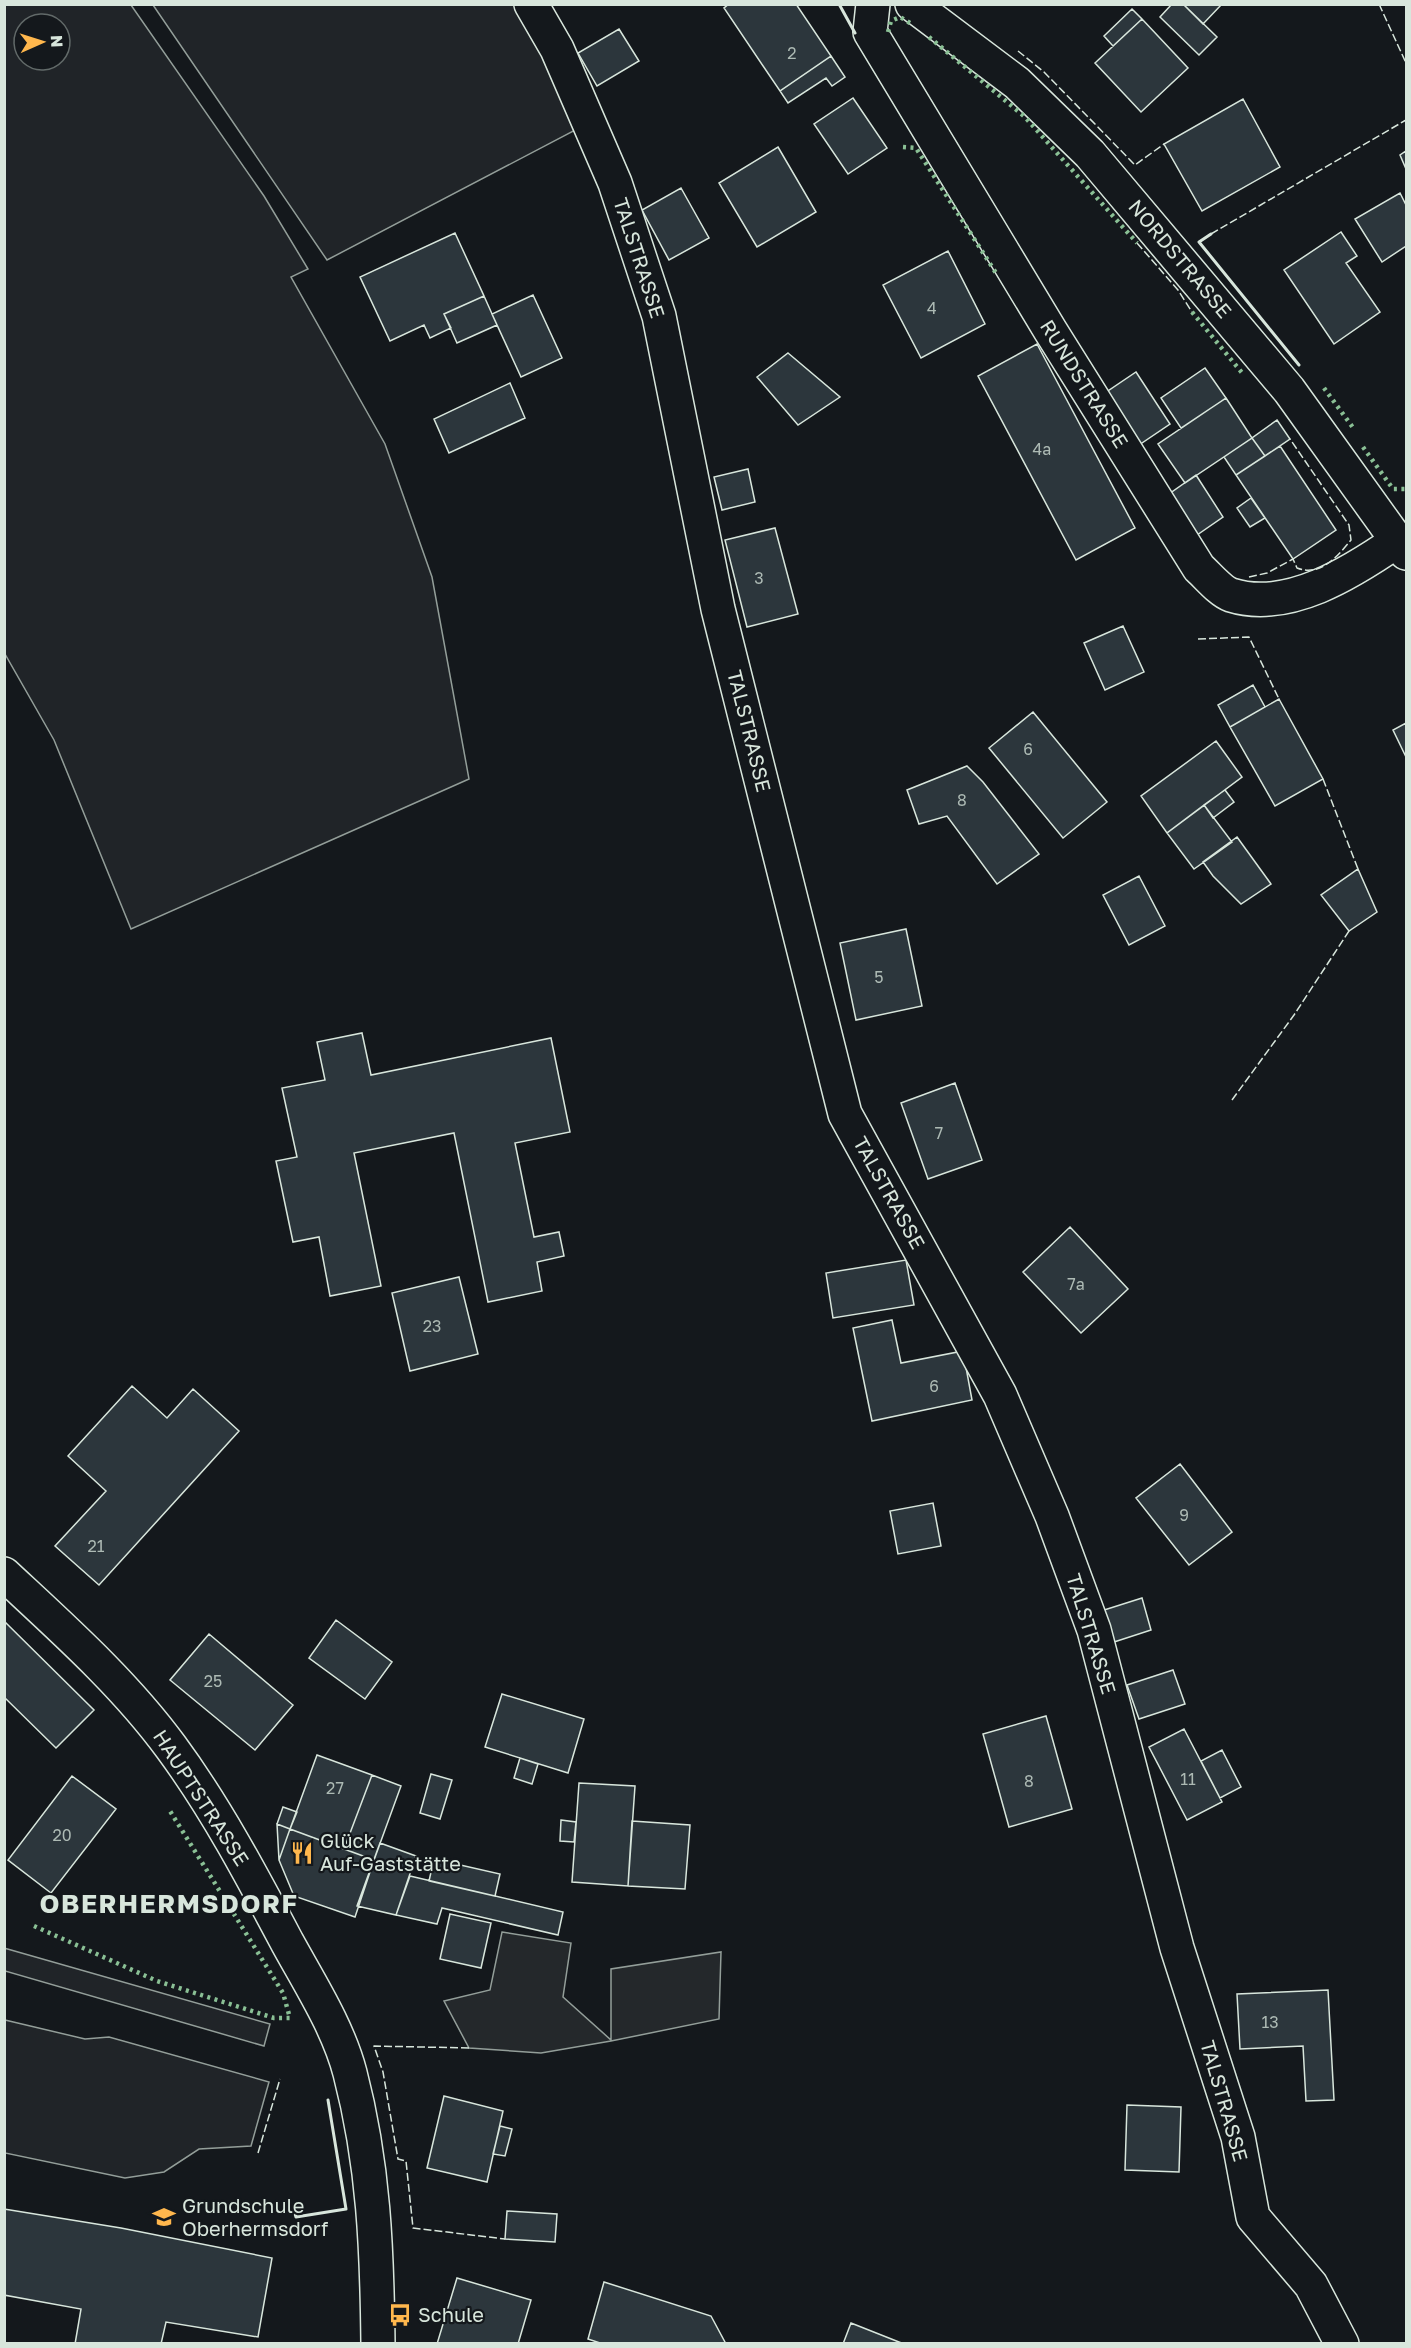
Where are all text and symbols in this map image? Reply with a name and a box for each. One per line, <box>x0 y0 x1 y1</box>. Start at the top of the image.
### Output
north arrow <box>12 12 72 72</box>
text: N <box>47 35 67 48</box>
house number: 2 <box>787 43 797 63</box>
street label: NORDSTRASSE <box>1124 194 1237 322</box>
street label: TALSTRASSE <box>609 195 671 321</box>
house number: 4 <box>927 298 937 318</box>
street label: RUNDSTRASSE <box>1036 315 1134 452</box>
house number: 4a <box>1033 439 1051 459</box>
house number: 3 <box>754 568 764 588</box>
street label: TALSTRASSE <box>723 667 777 794</box>
house number: 6 <box>1023 739 1033 759</box>
house number: 8 <box>957 790 967 810</box>
house number: 5 <box>874 967 884 987</box>
house number: 7 <box>935 1123 943 1143</box>
street label: TALSTRASSE <box>849 1132 931 1253</box>
house number: 7a <box>1067 1274 1085 1294</box>
house number: 23 <box>423 1316 441 1336</box>
house number: 6 <box>929 1376 939 1396</box>
house number: 9 <box>1179 1505 1189 1525</box>
house number: 21 <box>87 1536 105 1556</box>
street label: TALSTRASSE <box>1062 1571 1122 1697</box>
house number: 25 <box>204 1671 222 1691</box>
street label: HAUPTSTRASSE <box>149 1725 255 1870</box>
house number: 11 <box>1180 1769 1196 1789</box>
house number: 8 <box>1024 1771 1034 1791</box>
house number: 27 <box>326 1778 344 1798</box>
house number: 20 <box>52 1825 72 1845</box>
place label: Glück Auf-Gaststätte <box>320 1828 461 1875</box>
restaurant icon: Glück Auf-Gaststätte <box>289 1840 315 1866</box>
district label: OBERHERMSDORF <box>40 1888 298 1919</box>
house number: 13 <box>1261 2012 1279 2032</box>
street label: TALSTRASSE <box>1196 2037 1254 2164</box>
place label: Grundschule Oberhermsdorf <box>182 2193 328 2240</box>
school or university icon: Grundschule Oberhermsdorf <box>151 2204 177 2230</box>
bus stop icon: Schule <box>387 2302 413 2328</box>
place label: Schule <box>418 2302 484 2326</box>

